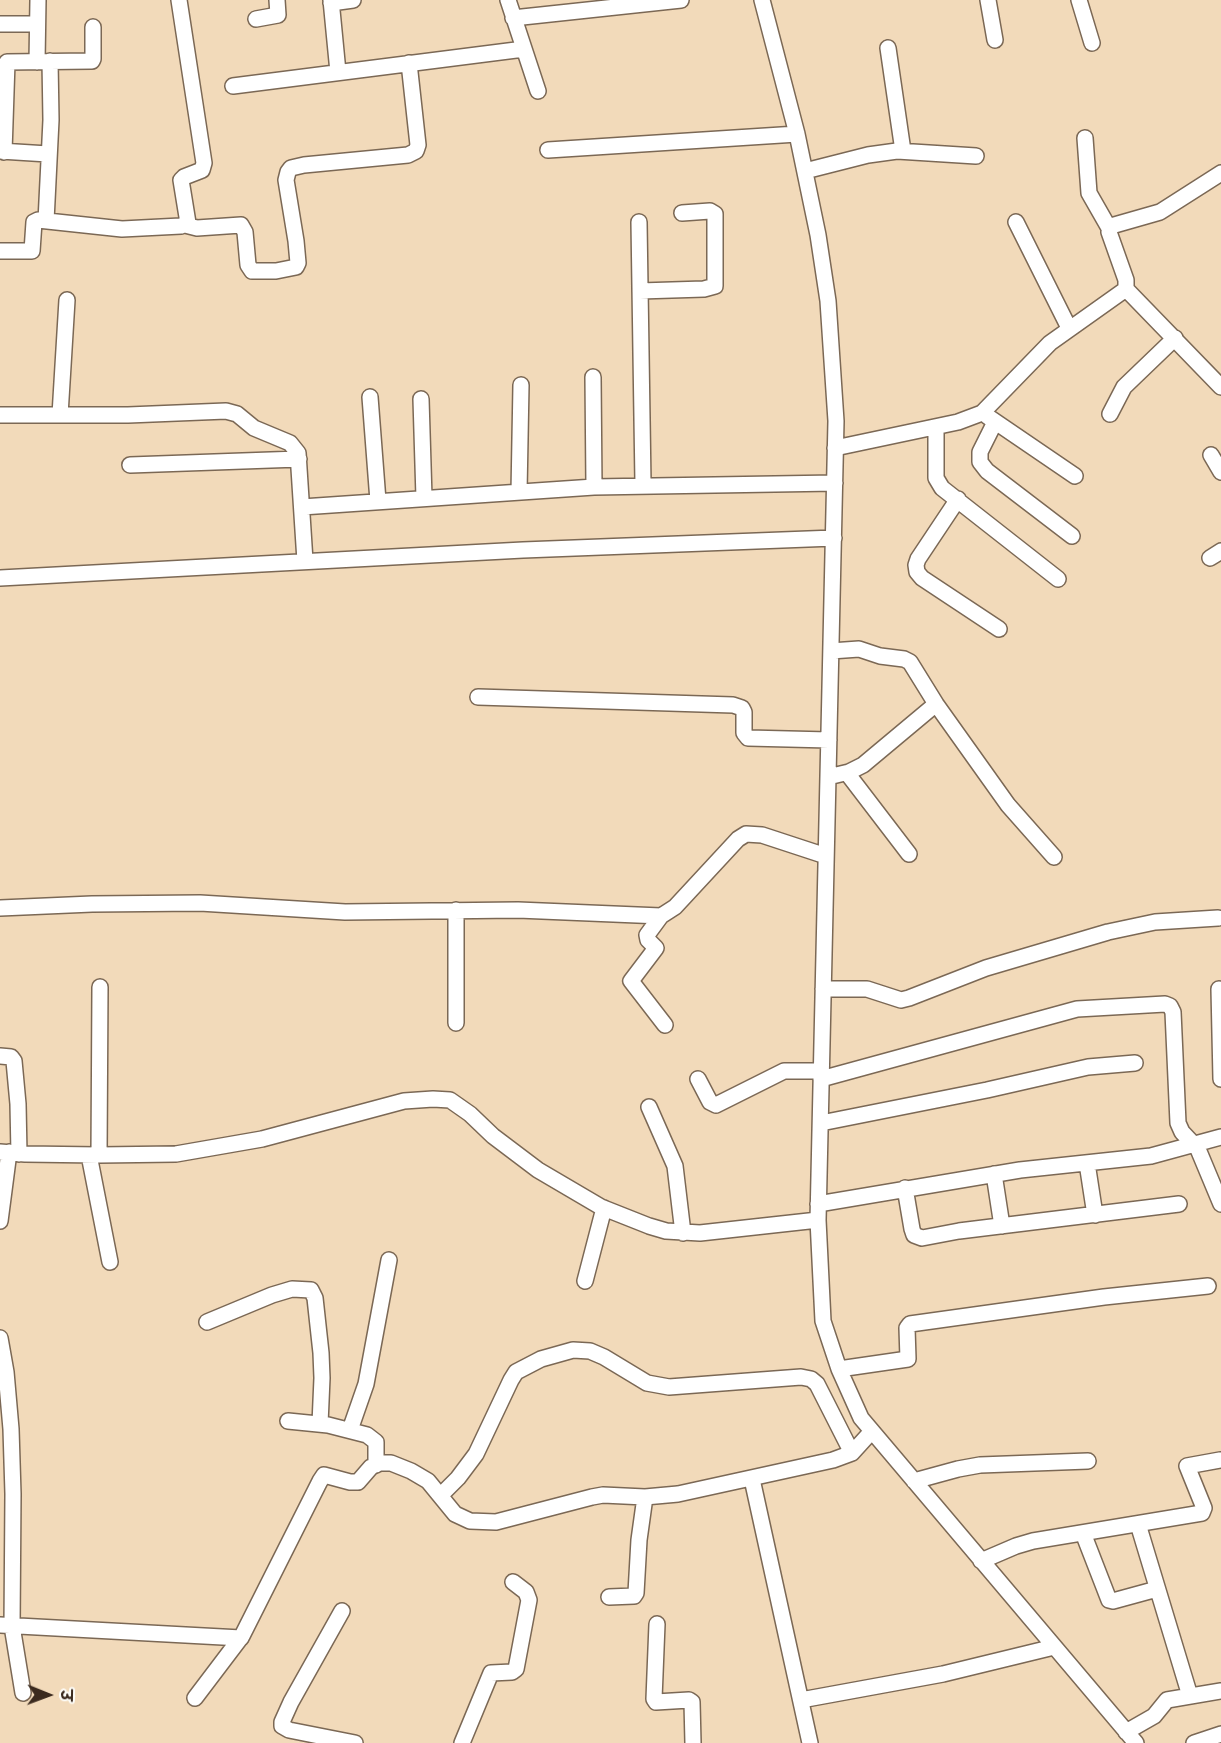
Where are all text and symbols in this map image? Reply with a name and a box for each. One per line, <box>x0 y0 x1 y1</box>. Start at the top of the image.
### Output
north arrow <box>18 1665 78 1725</box>
text: उ <box>56 1690 76 1701</box>

